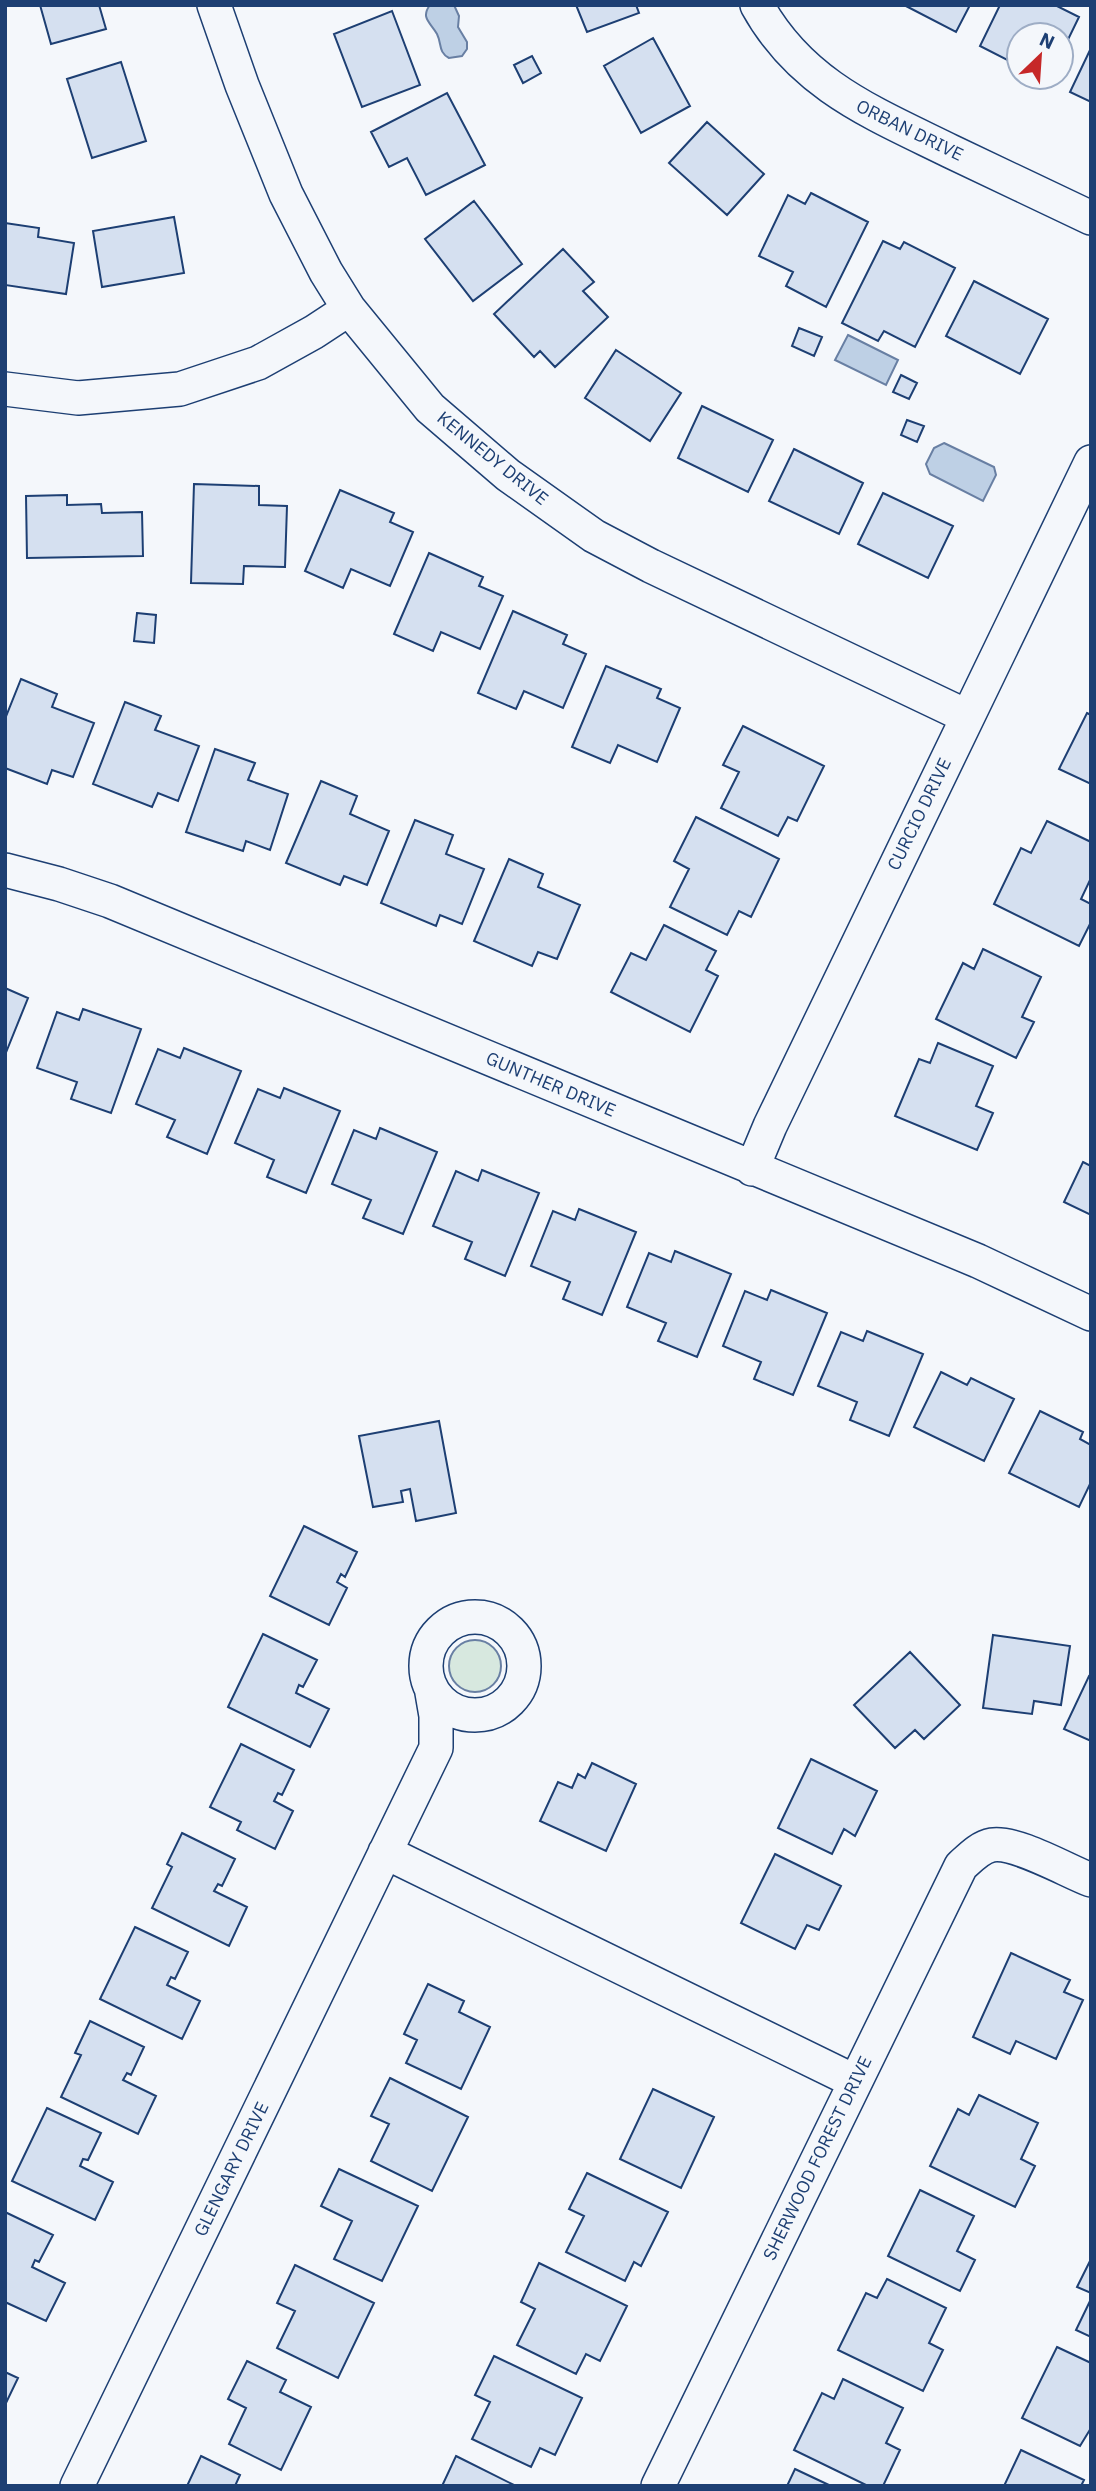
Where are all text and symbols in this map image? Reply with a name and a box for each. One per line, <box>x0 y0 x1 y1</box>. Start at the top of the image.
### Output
north arrow <box>1005 21 1075 91</box>
text: N <box>1036 27 1058 54</box>
street label: ORBAN DRIVE <box>853 94 967 166</box>
street label: KENNEDY DRIVE <box>433 406 553 510</box>
street label: CURCIO DRIVE <box>882 754 956 874</box>
street label: GUNTHER DRIVE <box>483 1046 619 1122</box>
street label: SHERWOOD FOREST DRIVE <box>757 2052 877 2264</box>
street label: GLENGARY DRIVE <box>188 2098 274 2240</box>

